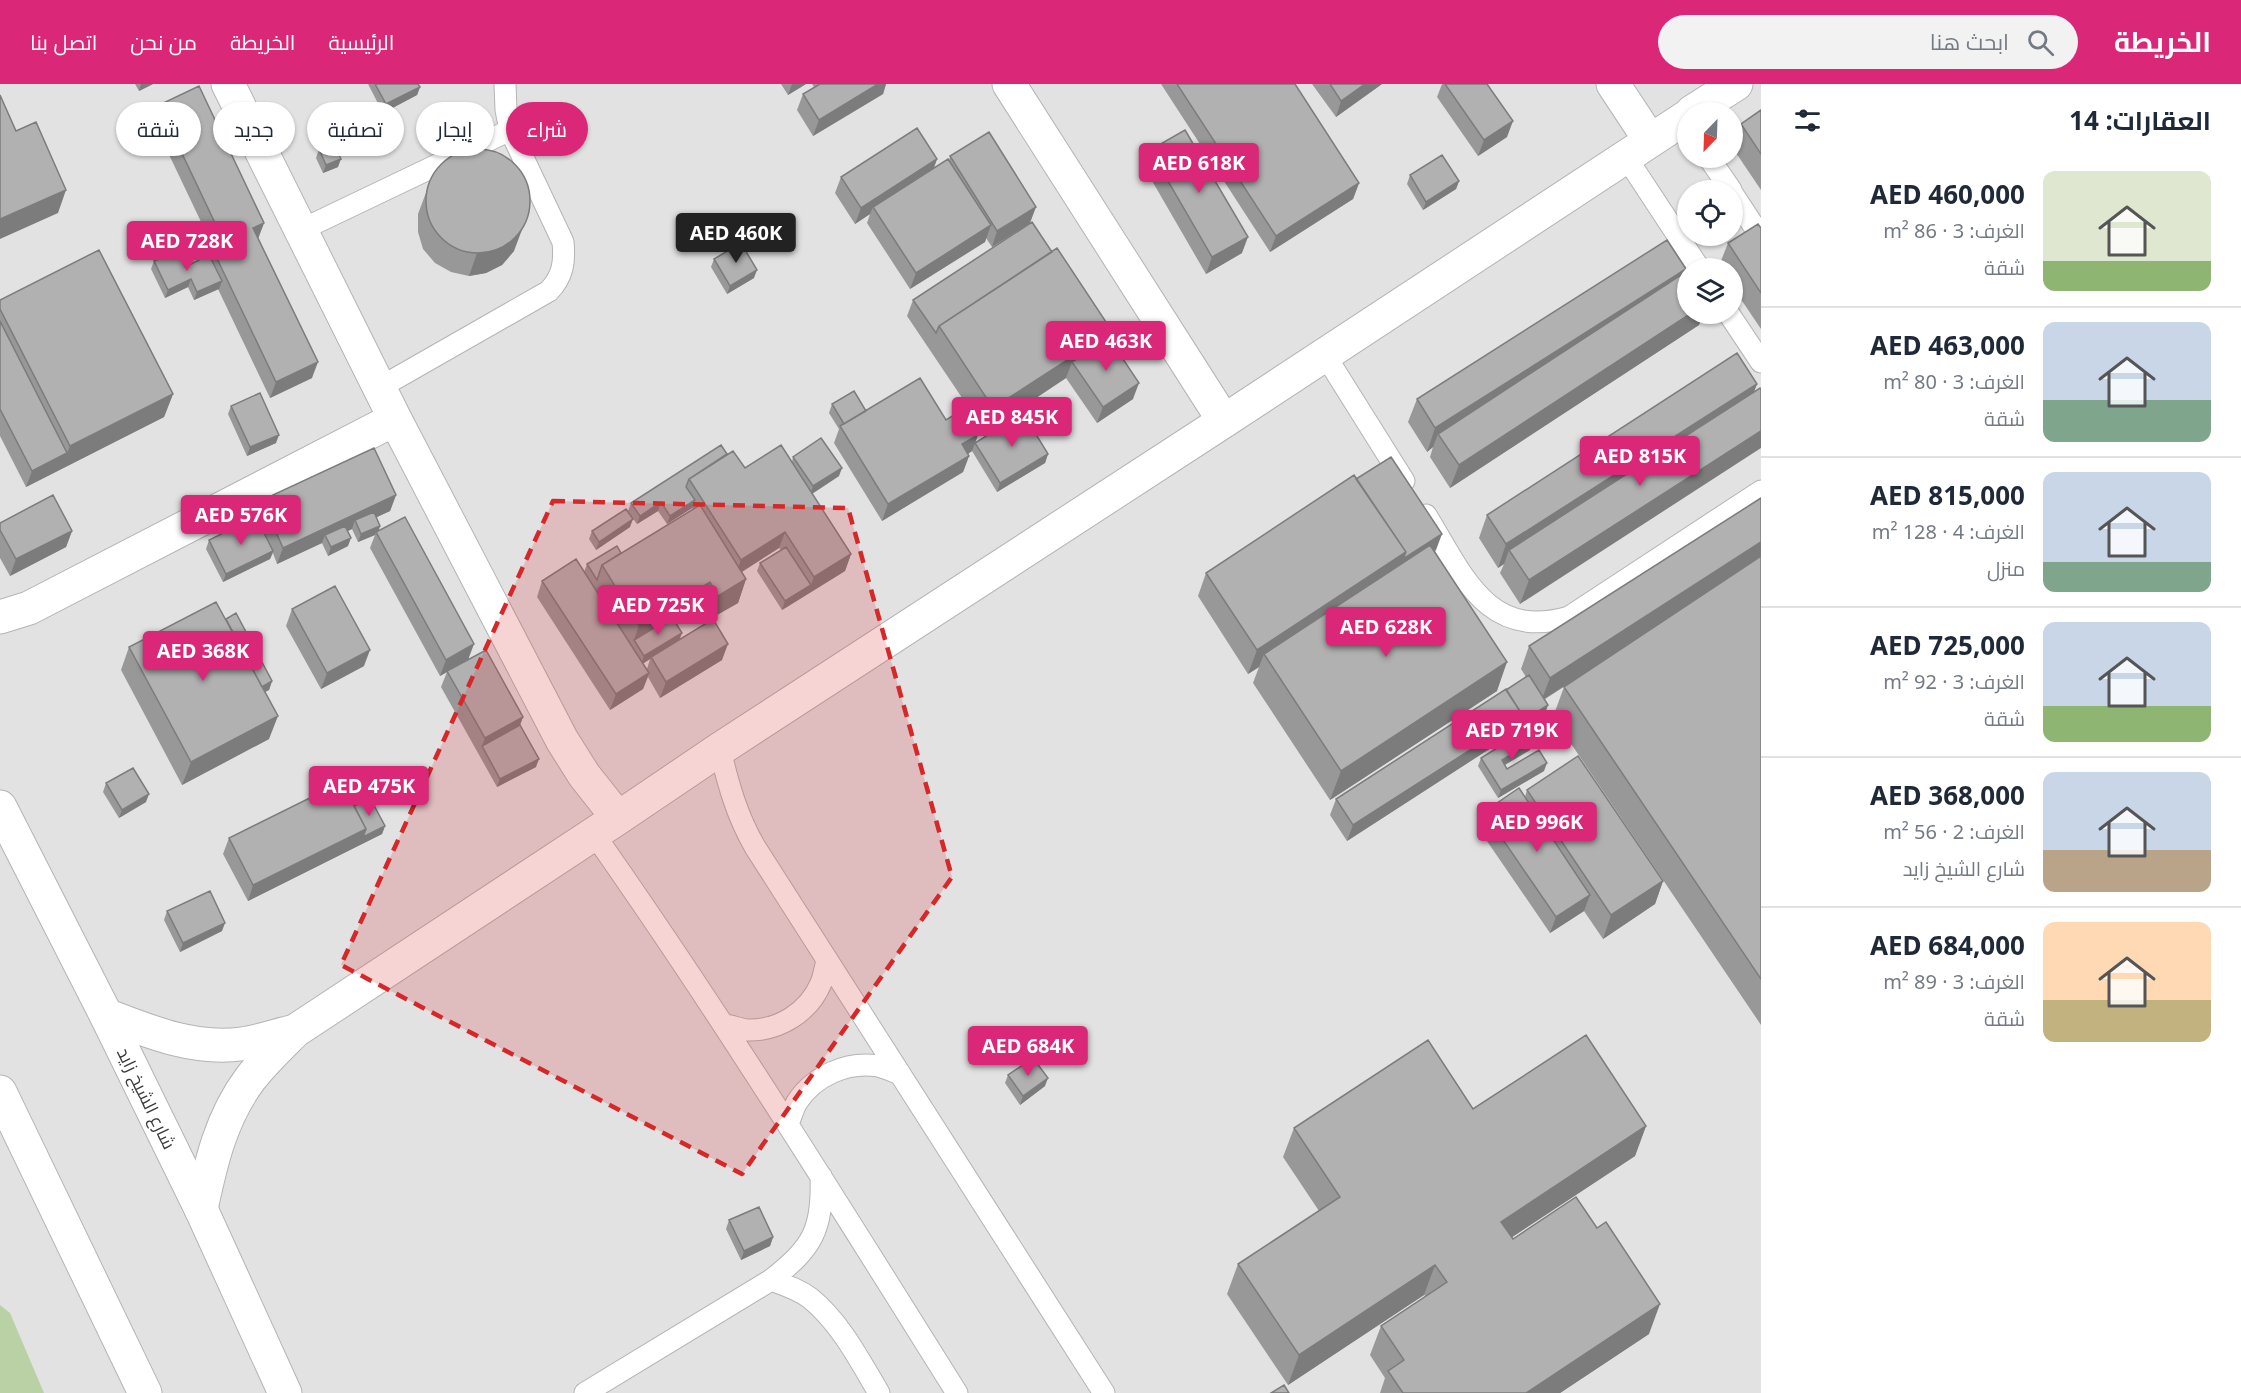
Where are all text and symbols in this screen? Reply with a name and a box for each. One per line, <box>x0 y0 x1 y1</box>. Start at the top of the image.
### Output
search box <box>1658 15 2078 69</box>
text: الخريطة <box>2114 22 2211 60</box>
text: ابحث هنا <box>1930 26 2009 56</box>
icon: search <box>2024 26 2057 59</box>
text: اتصل بنا <box>30 28 97 56</box>
text: من نحن <box>130 28 197 56</box>
text: الخريطة <box>230 28 295 56</box>
text: الرئيسية <box>328 28 394 56</box>
chip: شقة <box>116 102 201 156</box>
chip: جديد <box>213 102 295 156</box>
chip: تصفية <box>307 102 404 156</box>
chip: إيجار <box>416 102 494 156</box>
chip: شراء <box>506 102 588 156</box>
north arrow <box>1677 102 1743 168</box>
map controls <box>1677 102 1743 324</box>
text: العقارات: 14 <box>2069 102 2211 138</box>
icon: filters <box>1791 104 1824 137</box>
pin: AED 618K <box>1137 143 1261 194</box>
text: AED 618K <box>1153 149 1245 176</box>
text: AED 460,000 <box>1870 176 2025 212</box>
button: locate <box>1677 180 1743 246</box>
icon: home <box>2091 195 2163 267</box>
pin: AED 460K <box>674 213 798 264</box>
text: الغرف: 3 · 86 m² <box>1883 217 2025 244</box>
text: AED 460K <box>690 219 782 246</box>
pin: AED 728K <box>125 221 249 272</box>
text: AED 728K <box>141 227 233 254</box>
text: شقة <box>1984 254 2025 281</box>
button: layers <box>1677 258 1743 324</box>
pin: AED 463K <box>1044 321 1168 372</box>
text: AED 463K <box>1060 327 1152 354</box>
text: AED 463,000 <box>1870 327 2025 363</box>
icon: home <box>2091 346 2163 418</box>
text: الغرف: 3 · 80 m² <box>1883 368 2025 395</box>
pin: AED 845K <box>950 397 1074 448</box>
text: AED 845K <box>966 403 1058 430</box>
text: شقة <box>1984 405 2025 432</box>
pin: AED 815K <box>1578 436 1702 487</box>
text: AED 815K <box>1594 442 1686 469</box>
text: AED 815,000 <box>1870 477 2025 513</box>
pin: AED 576K <box>179 495 303 546</box>
icon: home <box>2091 496 2163 568</box>
text: AED 576K <box>195 501 287 528</box>
text: الغرف: 4 · 128 m² <box>1872 518 2025 545</box>
text: منزل <box>1987 555 2025 582</box>
pin: AED 725K <box>596 585 720 636</box>
text: AED 725K <box>612 591 704 618</box>
pin: AED 628K <box>1324 607 1448 658</box>
text: AED 628K <box>1340 613 1432 640</box>
text: AED 725,000 <box>1870 627 2025 663</box>
pin: AED 368K <box>141 631 265 682</box>
text: AED 368K <box>157 637 249 664</box>
icon: home <box>2091 646 2163 718</box>
text: الغرف: 3 · 92 m² <box>1883 668 2025 695</box>
text: شقة <box>1984 705 2025 732</box>
pin: AED 719K <box>1450 710 1574 761</box>
text: AED 719K <box>1466 716 1558 743</box>
pin: AED 475K <box>307 766 431 817</box>
text: AED 475K <box>323 772 415 799</box>
text: AED 368,000 <box>1870 777 2025 813</box>
icon: home <box>2091 796 2163 868</box>
pin: AED 996K <box>1475 802 1599 853</box>
text: AED 996K <box>1491 808 1583 835</box>
text: الغرف: 2 · 56 m² <box>1883 818 2025 845</box>
text: شارع الشيخ زايد <box>1903 855 2025 882</box>
text: AED 684,000 <box>1870 927 2025 963</box>
icon: home <box>2091 946 2163 1018</box>
text: الغرف: 3 · 89 m² <box>1883 968 2025 995</box>
text: شقة <box>1984 1005 2025 1032</box>
pin: AED 684K <box>966 1026 1090 1077</box>
text: AED 684K <box>982 1032 1074 1059</box>
street label: شارع الشيخ زايد <box>111 1043 182 1153</box>

